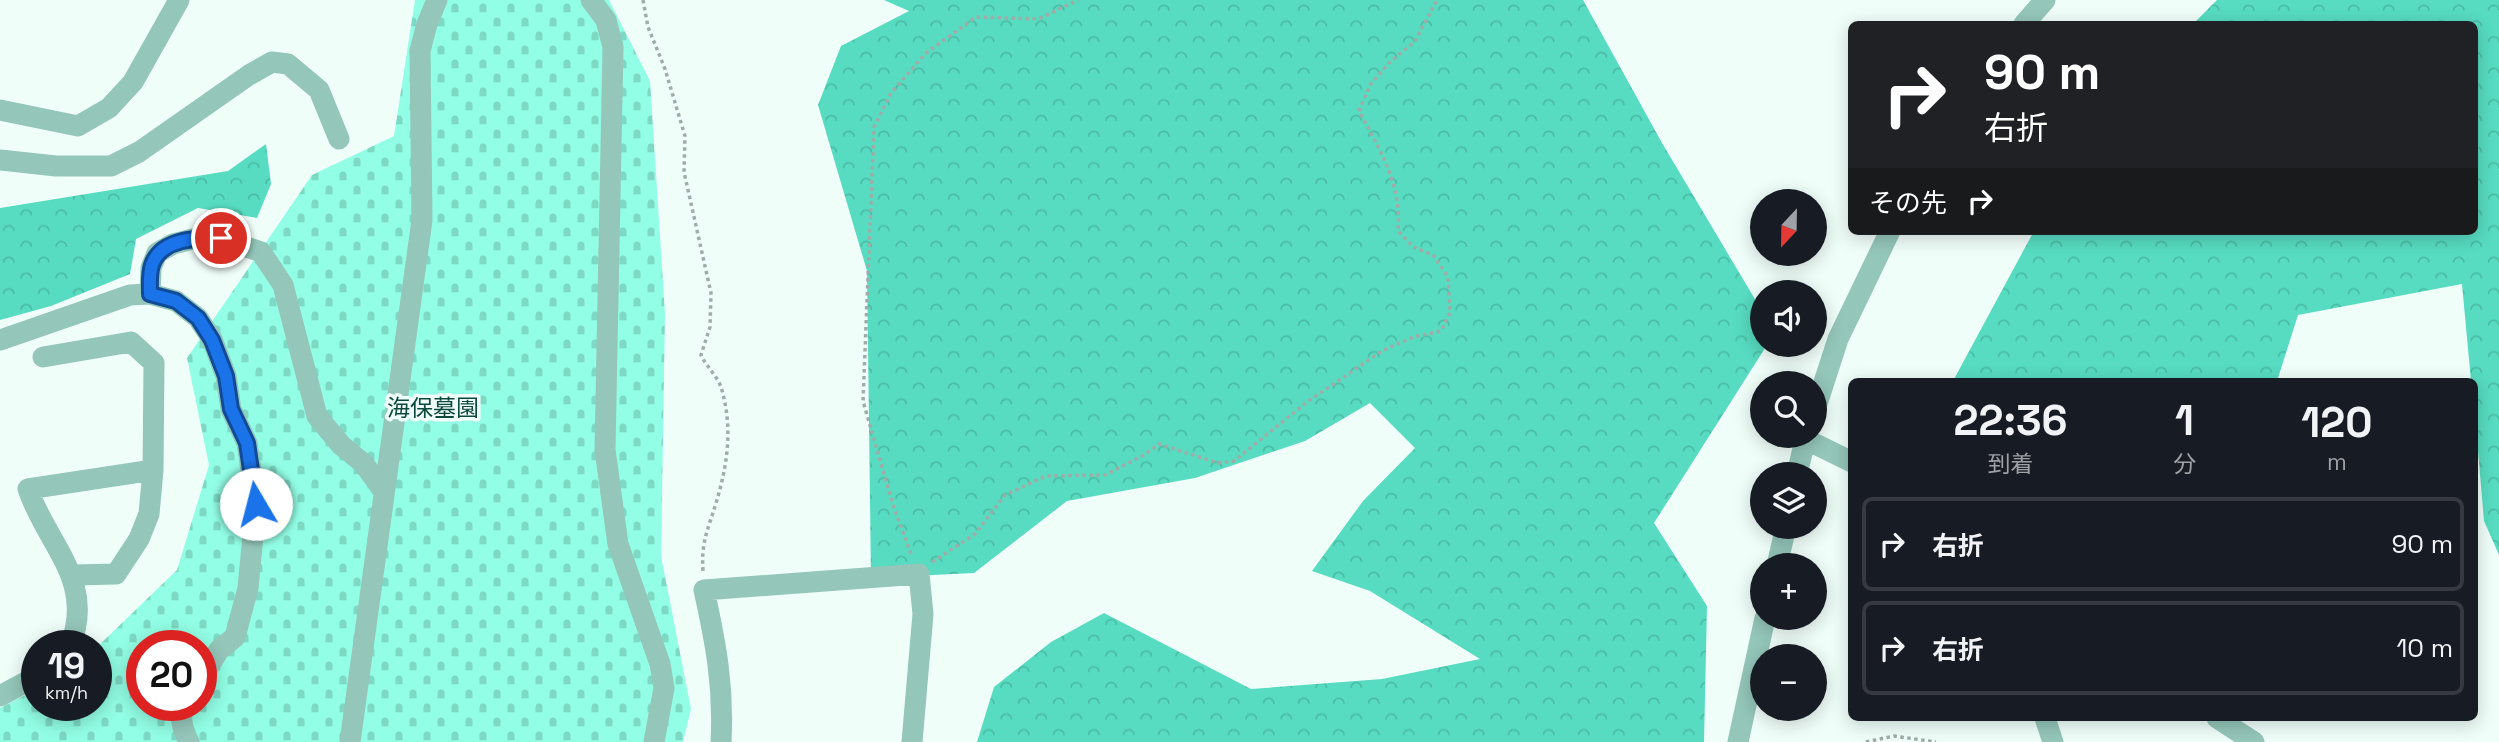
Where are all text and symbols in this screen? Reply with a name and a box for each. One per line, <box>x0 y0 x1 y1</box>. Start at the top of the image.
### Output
text: 90 m <box>1984 41 2100 103</box>
icon: right <box>1869 49 1960 140</box>
text: 右折 <box>1984 108 2048 148</box>
icon: right <box>1961 182 1999 220</box>
text: その先 <box>1869 186 1947 220</box>
north arrow <box>1750 189 1827 266</box>
map controls <box>1750 189 1827 721</box>
pin <box>191 208 251 268</box>
icon: arrive <box>202 219 240 257</box>
button: sound <box>1750 280 1827 357</box>
button: search <box>1750 371 1827 448</box>
park label: 海保墓園 <box>387 393 479 423</box>
text: 22:36 <box>1953 394 2067 447</box>
text: 1 <box>2175 394 2194 447</box>
text: 120 <box>2301 396 2373 449</box>
text: m <box>2327 447 2347 477</box>
text: 到着 <box>1987 449 2033 479</box>
text: 分 <box>2173 449 2196 479</box>
button: layers <box>1750 462 1827 539</box>
position arrow <box>219 467 293 541</box>
icon: right <box>1873 525 1911 563</box>
text: 90 m <box>2391 527 2453 561</box>
text: 右折 <box>1932 529 1984 563</box>
button: + <box>1750 553 1827 630</box>
icon: right <box>1873 629 1911 667</box>
speed limit sign: 20 <box>126 630 217 721</box>
text: 10 m <box>2396 631 2453 665</box>
text: 右折 <box>1932 633 1984 667</box>
text: 19 <box>48 644 85 688</box>
button: − <box>1750 644 1827 721</box>
text: km/h <box>45 681 88 704</box>

